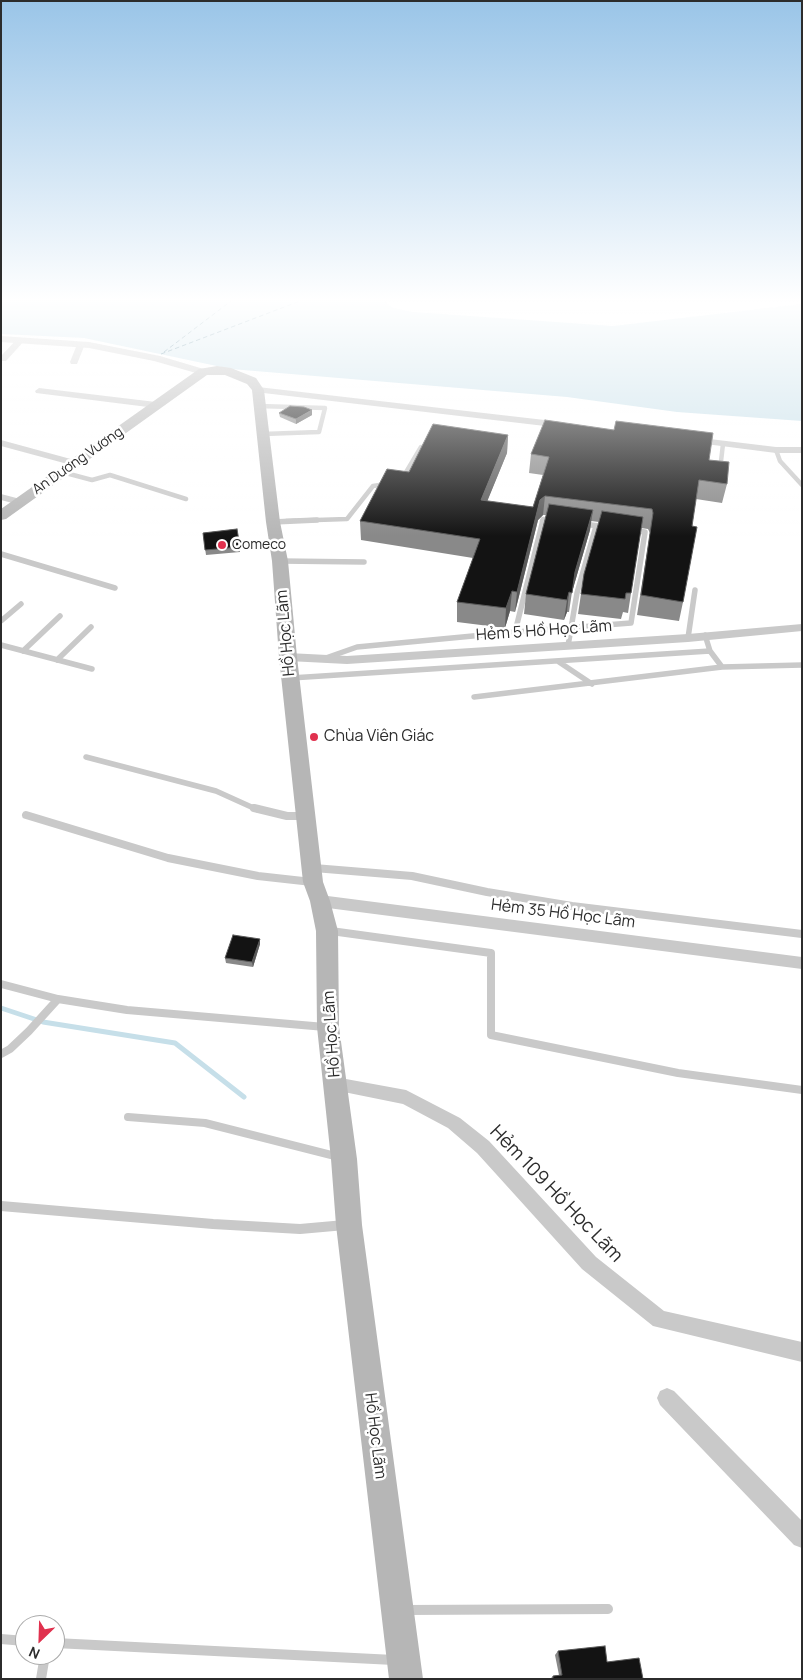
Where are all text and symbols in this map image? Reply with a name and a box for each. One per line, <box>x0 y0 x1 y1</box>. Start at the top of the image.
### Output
street label: An Dương Vương <box>30 424 126 498</box>
place label: Comeco <box>232 537 286 553</box>
marker: Comeco <box>216 539 228 551</box>
street label: Hồ Học Lãm <box>273 589 299 677</box>
street label: Hẻm 5 Hồ Học Lãm <box>475 617 613 645</box>
place label: Chùa Viên Giác <box>324 727 434 747</box>
marker: Chùa Viên Giác <box>308 731 320 743</box>
street label: Hẻm 35 Hồ Học Lãm <box>490 896 636 932</box>
street label: Hồ Học Lãm <box>319 990 345 1078</box>
street label: Hẻm 109 Hồ Học Lãm <box>485 1121 627 1267</box>
street label: Hồ Học Lãm <box>360 1392 390 1480</box>
north arrow <box>15 1615 65 1665</box>
text: N <box>26 1643 43 1664</box>

